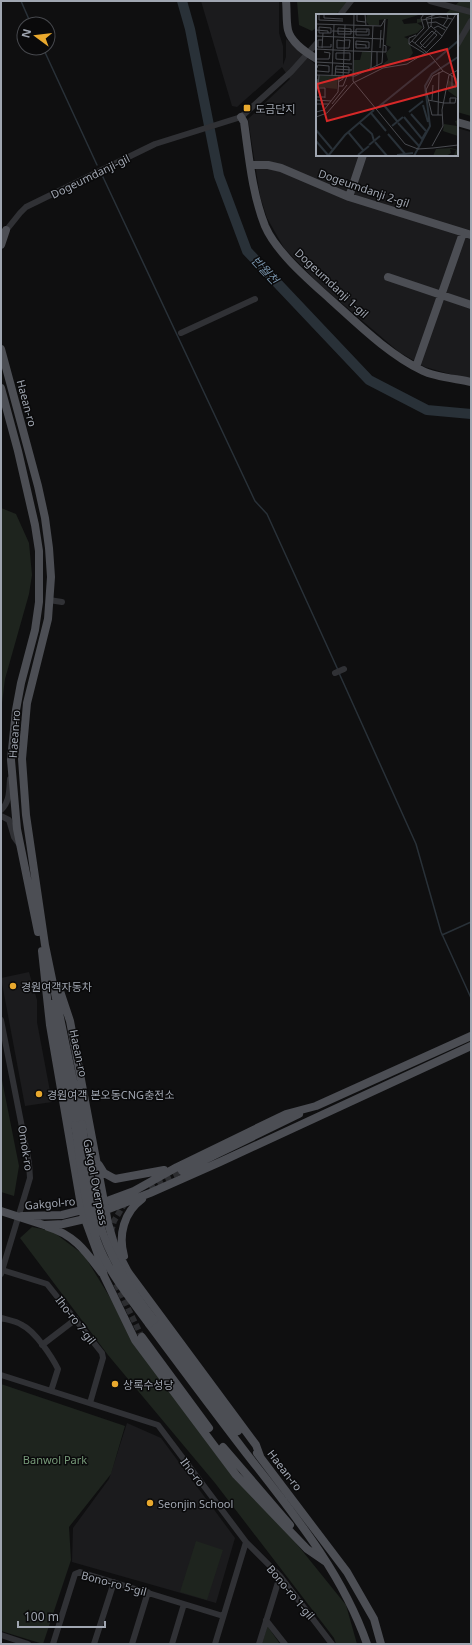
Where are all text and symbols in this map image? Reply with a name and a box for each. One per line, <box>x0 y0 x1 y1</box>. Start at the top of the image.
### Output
inset map <box>316 14 458 156</box>
north arrow <box>16 16 56 56</box>
text: N <box>17 27 34 40</box>
place label: 도금단지 <box>255 101 295 116</box>
marker: 도금단지 <box>242 103 252 113</box>
street label: Dogeumdanji-gil <box>48 150 132 202</box>
street label: Dogeumdanji 2-gil <box>317 165 411 211</box>
street label: Dogeumdanji 1-gil <box>292 245 372 321</box>
water label: 반월천 <box>247 252 284 289</box>
street label: Haean-ro <box>14 378 41 428</box>
street label: Haean-ro <box>5 709 23 758</box>
place label: 경원여객자동차 <box>21 979 92 994</box>
marker: 경원여객자동차 <box>8 981 18 991</box>
street label: Haean-ro <box>67 1028 91 1078</box>
place label: 경원여객 본오동CNG충전소 <box>47 1087 174 1102</box>
marker: 경원여객 본오동CNG충전소 <box>34 1089 44 1099</box>
street label: Omok-ro <box>15 1124 37 1172</box>
street label: Gakgol Overpass <box>80 1138 112 1226</box>
street label: Gakgol-ro <box>24 1193 76 1213</box>
street label: Iho-ro 7-gil <box>53 1293 99 1347</box>
place label: 상록수성당 <box>123 1377 174 1392</box>
marker: 상록수성당 <box>110 1379 120 1389</box>
street label: Haean-ro <box>264 1446 306 1494</box>
park label: Banwol Park <box>23 1452 87 1467</box>
street label: Iho-ro <box>177 1455 209 1489</box>
place label: Seonjin School <box>158 1496 233 1511</box>
marker: Seonjin School <box>145 1498 155 1508</box>
street label: Bono-ro 1-gil <box>264 1562 318 1622</box>
street label: Bono-ro 5-gil <box>80 1567 148 1599</box>
scale bar <box>18 1603 105 1629</box>
text: 100 m <box>24 1608 59 1625</box>

